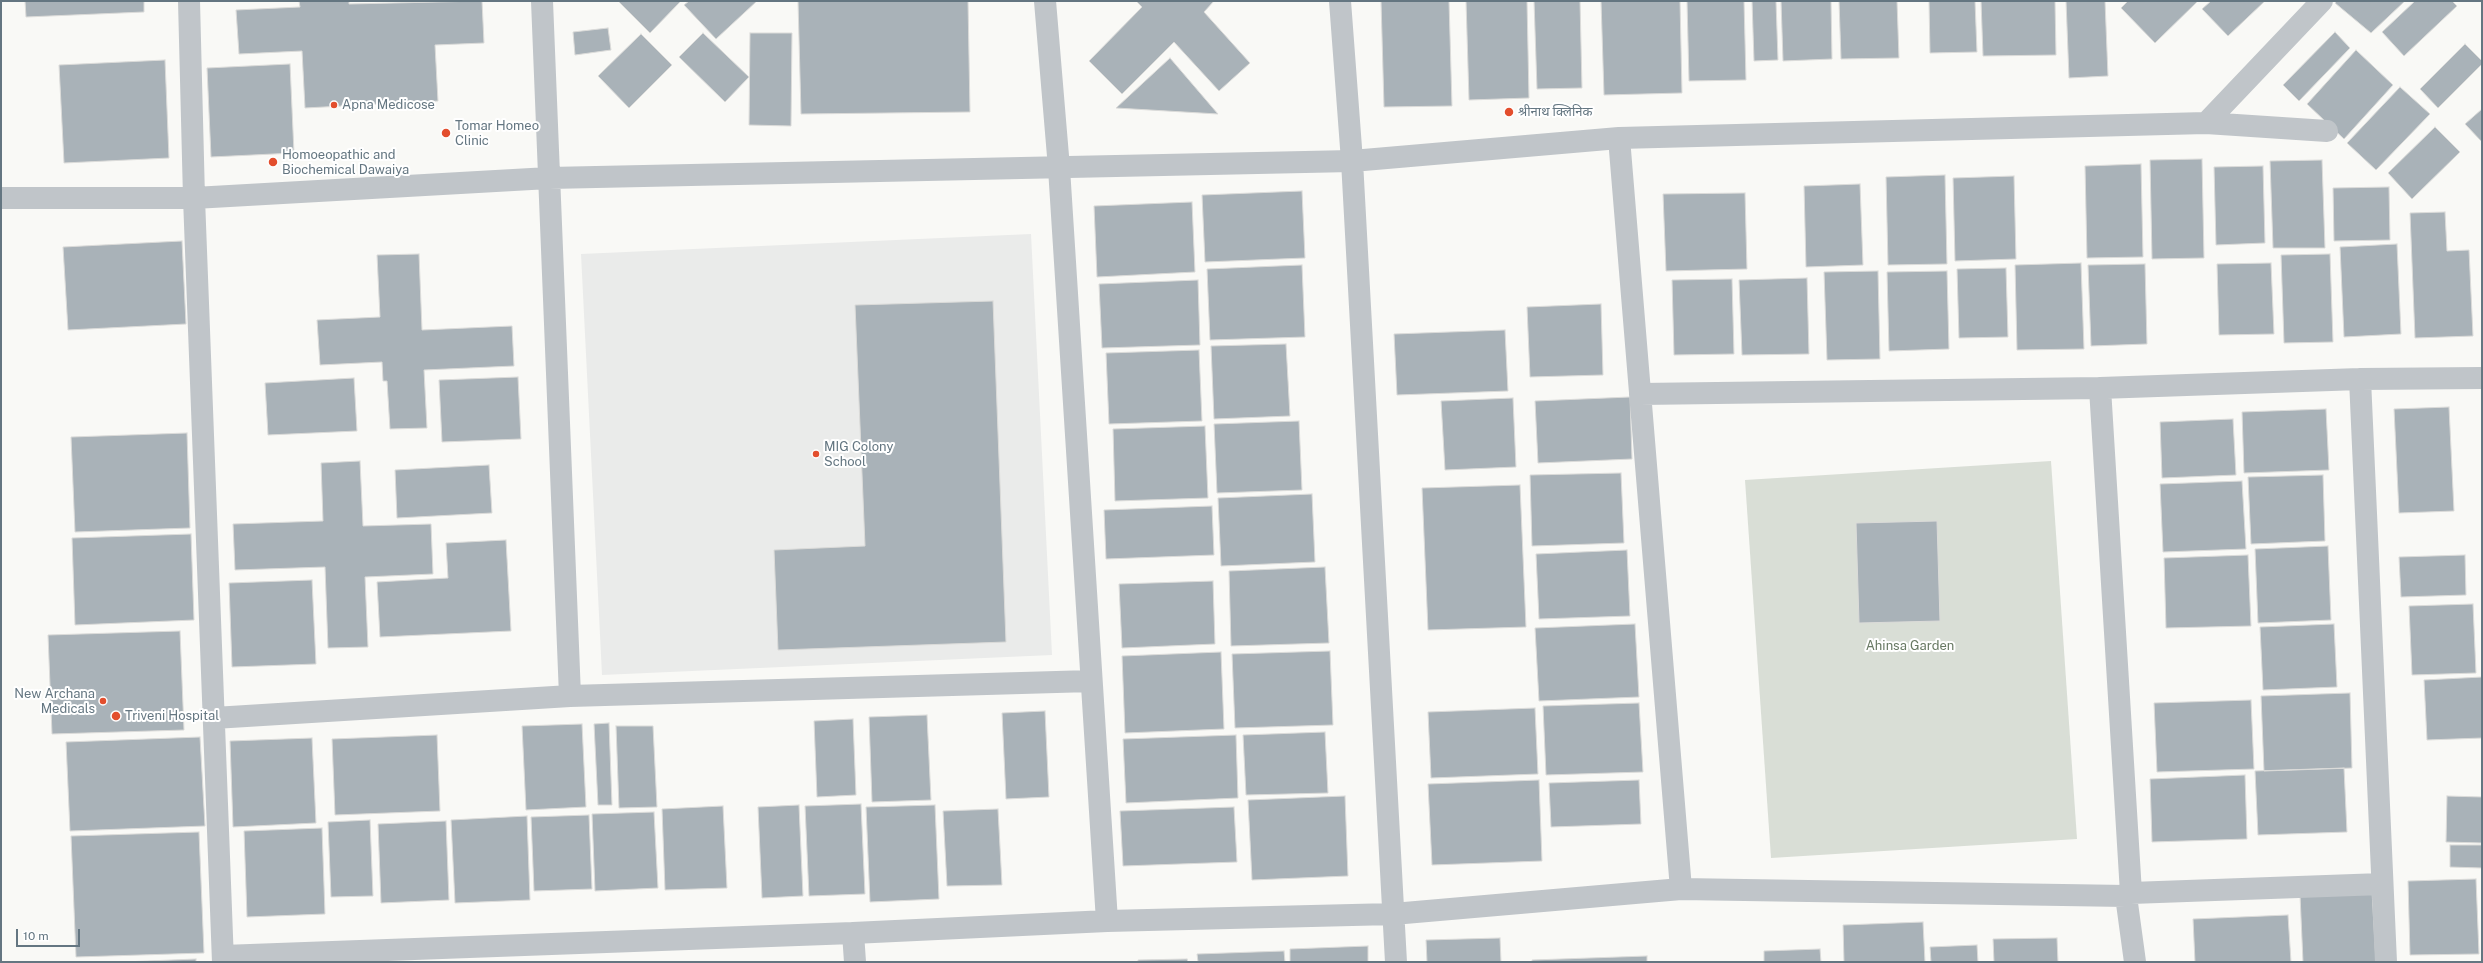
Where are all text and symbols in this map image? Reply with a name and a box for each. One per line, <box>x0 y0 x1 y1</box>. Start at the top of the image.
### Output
place label: Apna Medicose <box>342 97 435 113</box>
marker: Apna Medicose <box>329 100 339 110</box>
place label: श्रीनाथ क्लिनिक <box>1518 104 1592 120</box>
marker: श्रीनाथ क्लिनिक <box>1503 106 1515 118</box>
place label: Tomar Homeo Clinic <box>455 118 539 149</box>
marker: Tomar Homeo Clinic <box>440 127 452 139</box>
place label: Homoeopathic and Biochemical Dawaiya <box>282 147 409 178</box>
marker: Homoeopathic and Biochemical Dawaiya <box>267 156 279 168</box>
place label: MIG Colony School <box>824 439 893 470</box>
marker: MIG Colony School <box>811 449 821 459</box>
park label: Ahinsa Garden <box>1866 638 1954 654</box>
place label: New Archana Medicals <box>14 686 95 717</box>
marker: New Archana Medicals <box>98 696 108 706</box>
place label: Triveni Hospital <box>125 708 219 724</box>
marker: Triveni Hospital <box>110 710 122 722</box>
scale bar <box>18 921 82 947</box>
text: 10 m <box>23 929 49 943</box>

